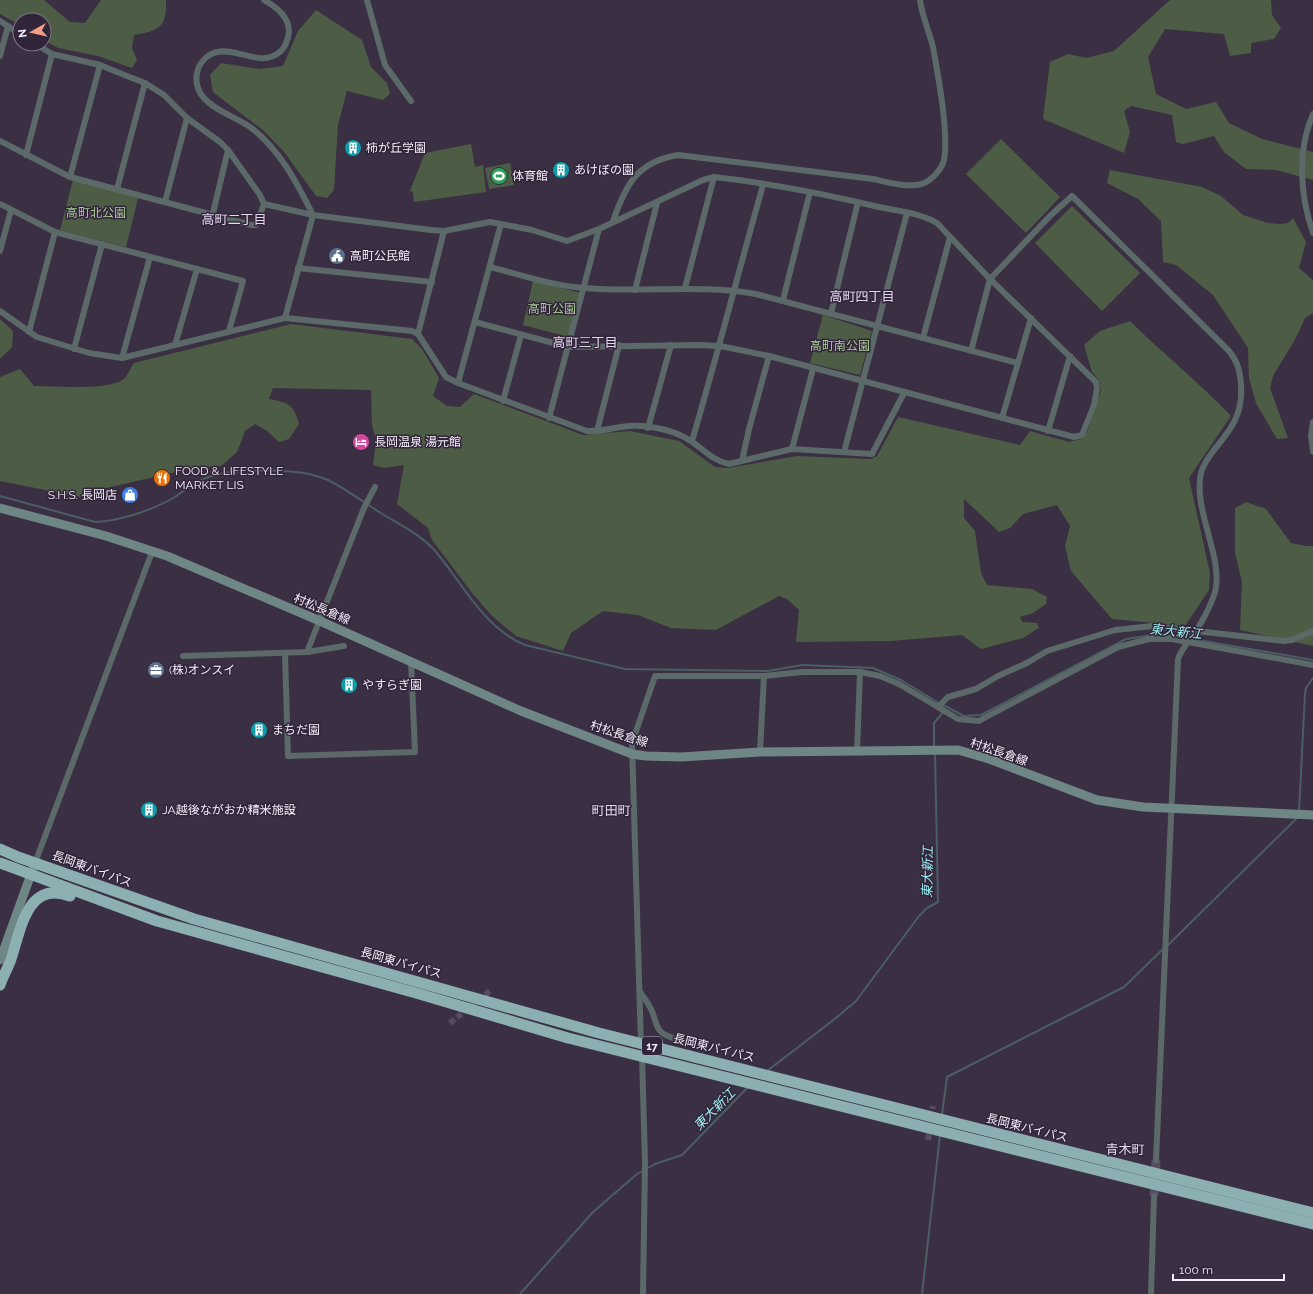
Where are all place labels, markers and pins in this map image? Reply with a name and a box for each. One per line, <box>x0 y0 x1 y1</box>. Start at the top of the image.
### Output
building icon: 柿が丘学園 <box>343 138 363 158</box>
place label: 柿が丘学園 <box>366 141 426 155</box>
building icon: あけぼの園 <box>551 160 571 180</box>
place label: あけぼの園 <box>574 163 634 177</box>
sports icon: 体育館 <box>489 166 509 186</box>
place label: 体育館 <box>512 169 548 183</box>
public building icon: 高町公民館 <box>327 246 347 266</box>
place label: 高町公民館 <box>350 249 410 263</box>
hotel icon: 長岡温泉 湯元館 <box>351 432 371 452</box>
place label: 長岡温泉 湯元館 <box>374 435 461 449</box>
place label: FOOD & LIFESTYLE MARKET LIS <box>175 464 284 492</box>
restaurant icon: FOOD & LIFESTYLE MARKET LIS <box>152 468 172 488</box>
shop icon: S.H.S. 長岡店 <box>120 485 140 505</box>
place label: S.H.S. 長岡店 <box>48 488 117 502</box>
office icon: (株)オンスイ <box>146 660 166 680</box>
place label: (株)オンスイ <box>169 663 235 677</box>
building icon: やすらぎ園 <box>339 675 359 695</box>
place label: やすらぎ園 <box>362 678 422 692</box>
building icon: まちだ園 <box>249 720 269 740</box>
place label: まちだ園 <box>272 723 320 737</box>
building icon: JA越後ながおか精米施設 <box>139 800 159 820</box>
place label: JA越後ながおか精米施設 <box>162 803 296 817</box>

